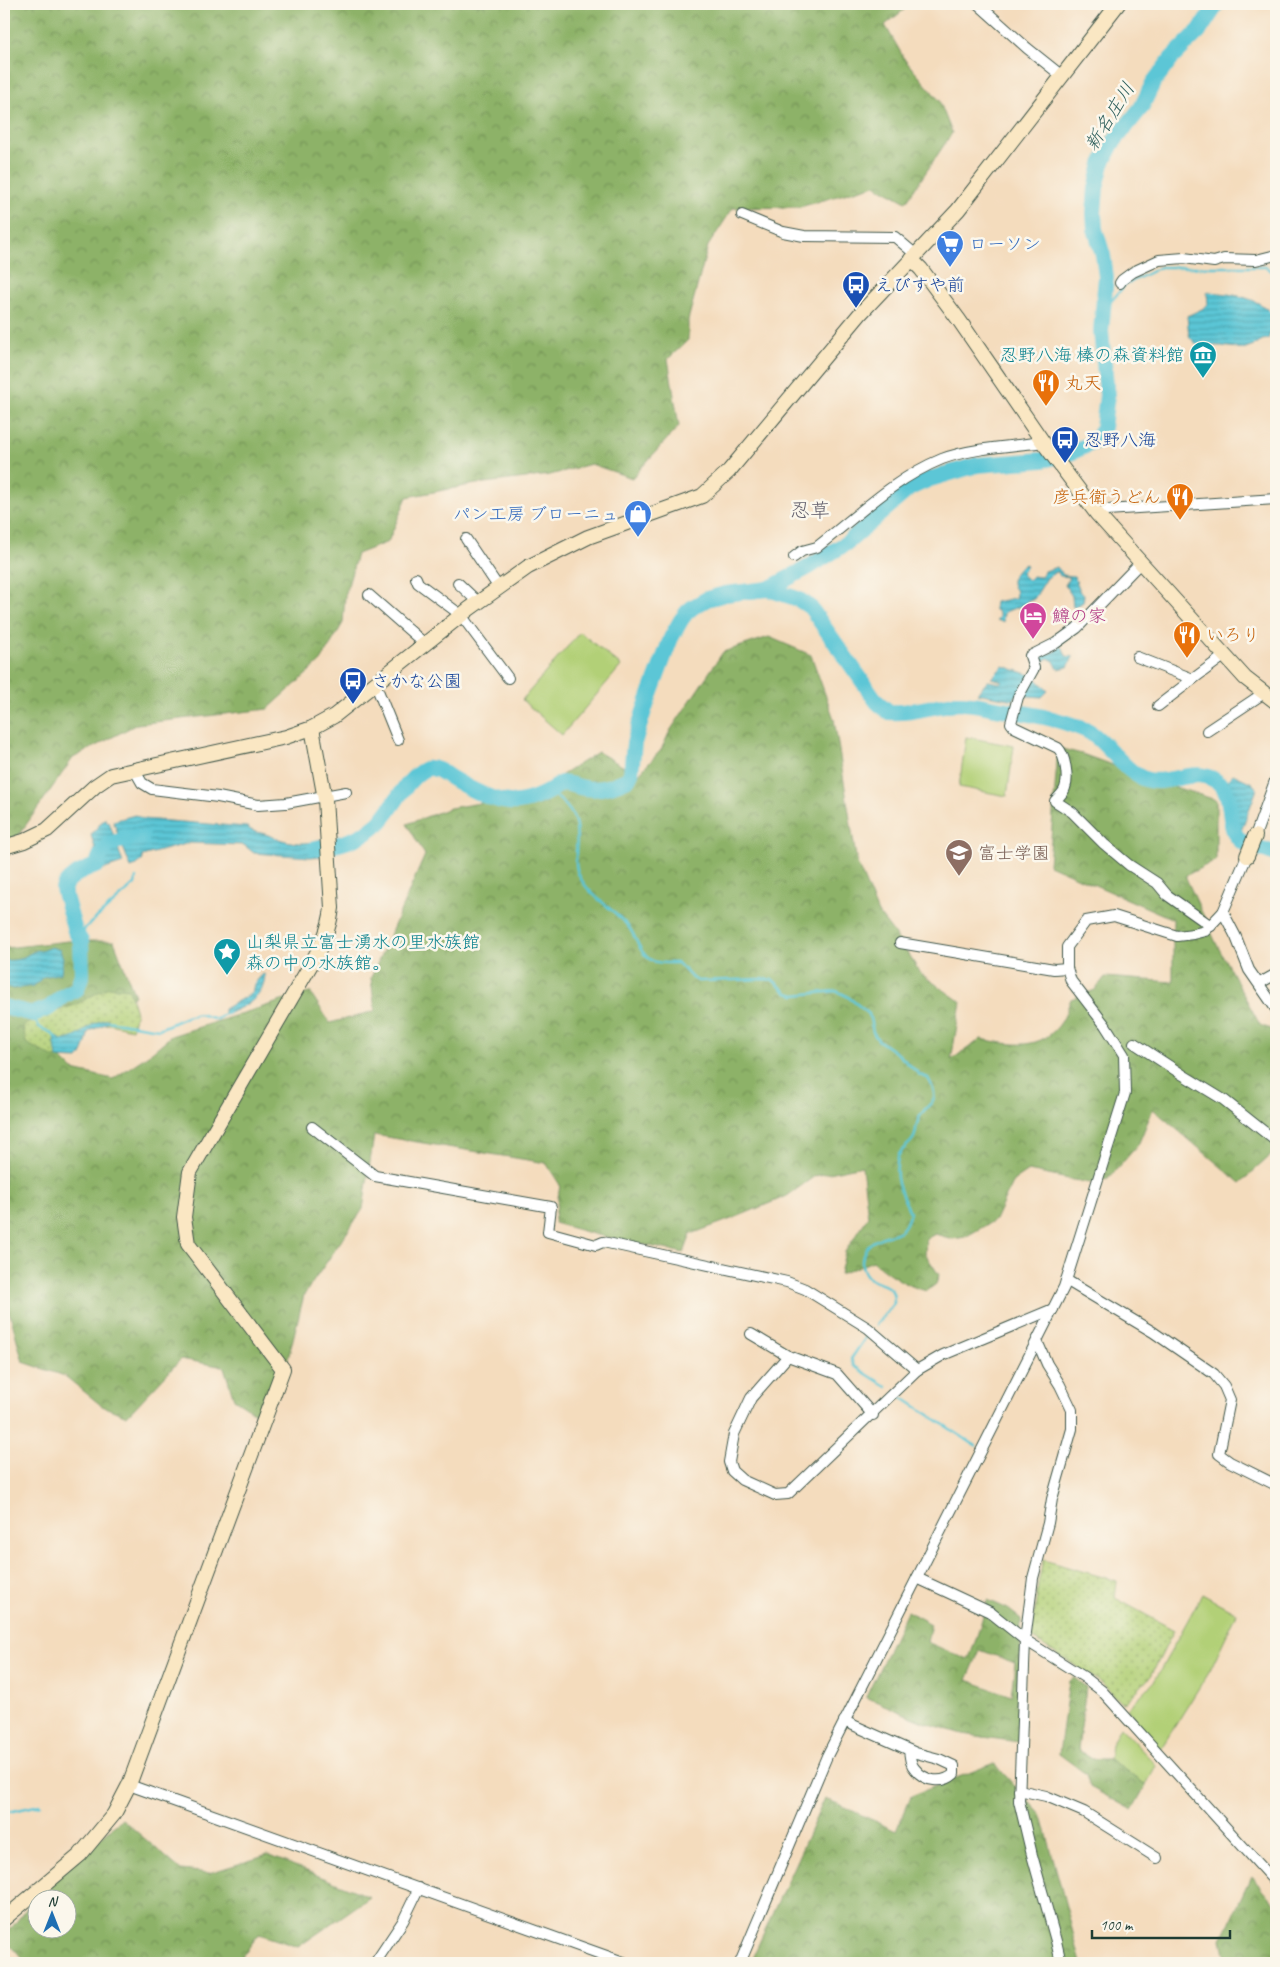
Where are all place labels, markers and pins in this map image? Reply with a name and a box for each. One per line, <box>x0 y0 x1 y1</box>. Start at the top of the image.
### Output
supermarket icon: ローソン <box>935 229 965 268</box>
place label: ローソン <box>969 233 1041 255</box>
bus stop icon: えびすや前 <box>841 270 871 309</box>
place label: えびすや前 <box>875 274 965 296</box>
museum icon: 忍野八海 榛の森資料館 <box>1188 340 1218 379</box>
place label: 忍野八海 榛の森資料館 <box>1000 344 1184 366</box>
restaurant icon: 丸天 <box>1031 368 1061 407</box>
place label: 丸天 <box>1065 372 1101 394</box>
bus stop icon: 忍野八海 <box>1050 425 1080 464</box>
place label: 忍野八海 <box>1084 429 1156 451</box>
restaurant icon: 彦兵衛うどん <box>1165 482 1195 521</box>
place label: 彦兵衛うどん <box>1053 486 1161 508</box>
shop icon: パン工房 ブローニュ <box>623 499 653 538</box>
place label: パン工房 ブローニュ <box>453 503 619 525</box>
hotel icon: 鱒の家 <box>1018 601 1048 640</box>
place label: 鱒の家 <box>1052 605 1106 627</box>
restaurant icon: いろり <box>1172 620 1202 659</box>
place label: いろり <box>1206 624 1260 646</box>
bus stop icon: さかな公園 <box>338 666 368 705</box>
place label: さかな公園 <box>372 670 462 692</box>
school or university icon: 富士学園 <box>944 838 974 877</box>
place label: 富士学園 <box>978 842 1050 864</box>
place label: 山梨県立富士湧水の里水族館 森の中の水族館。 <box>246 931 480 974</box>
place icon: 山梨県立富士湧水の里水族館 森の中の水族館。 <box>212 937 242 976</box>

